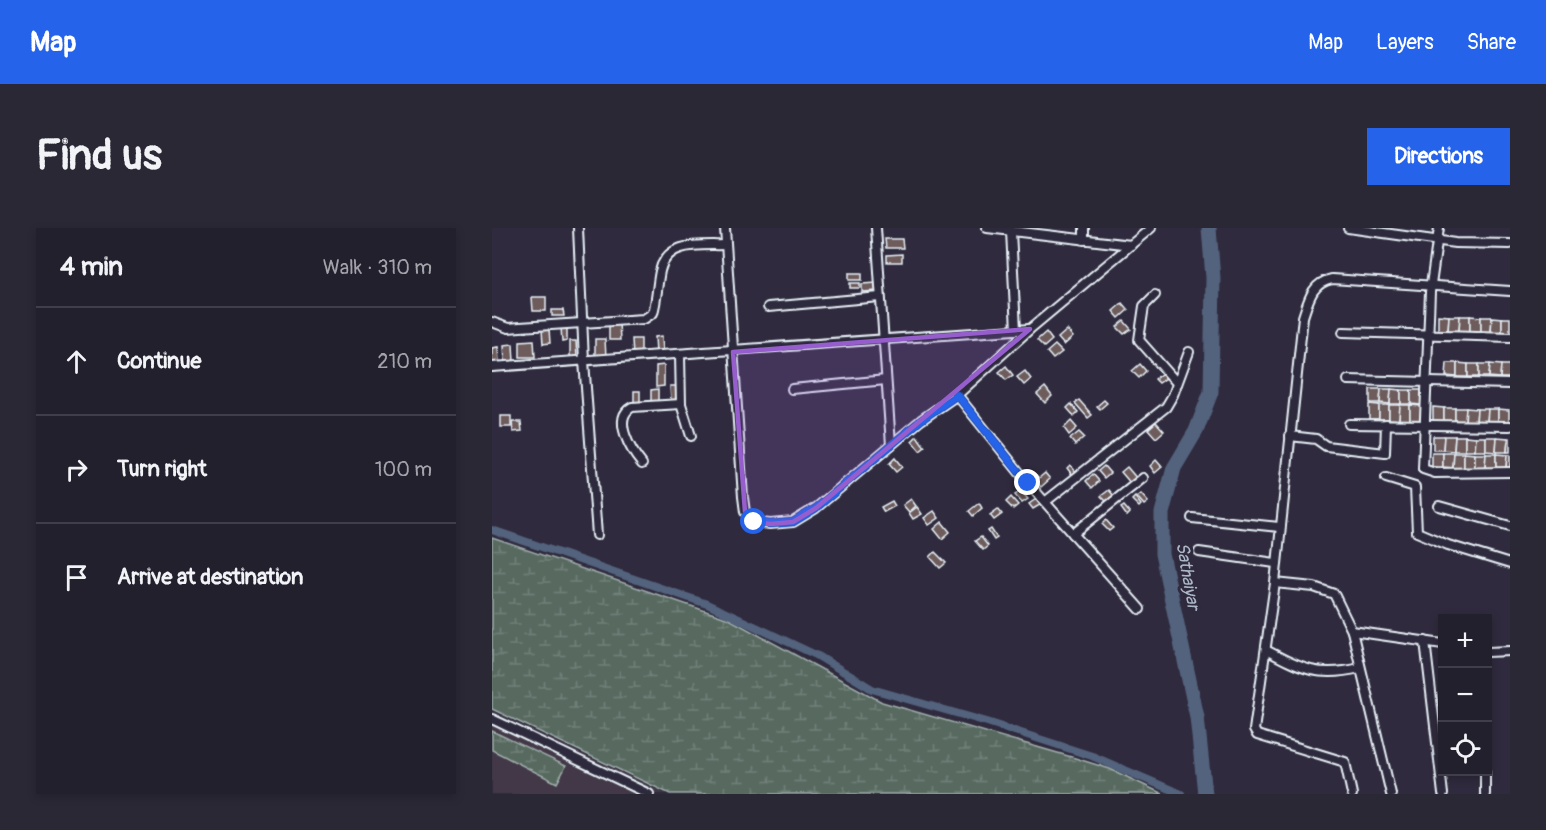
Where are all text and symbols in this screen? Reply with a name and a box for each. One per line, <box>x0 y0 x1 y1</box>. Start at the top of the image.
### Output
text: Map <box>30 25 76 60</box>
text: Map <box>1308 29 1343 56</box>
text: Layers <box>1376 29 1434 56</box>
text: Share <box>1467 29 1516 56</box>
button: Directions <box>1367 128 1510 185</box>
text: Find us <box>36 130 162 182</box>
text: 4 min <box>60 251 123 283</box>
text: Walk · 310 m <box>323 255 432 280</box>
icon: ahead <box>60 345 93 378</box>
text: Continue <box>117 347 201 375</box>
text: 210 m <box>377 349 432 374</box>
icon: right <box>60 453 93 486</box>
text: Turn right <box>117 455 207 483</box>
text: 100 m <box>375 457 432 482</box>
route end <box>1014 469 1040 495</box>
route start <box>740 508 766 534</box>
water label: Sathaiyar <box>1170 541 1205 614</box>
icon: arrive <box>60 561 93 594</box>
text: Arrive at destination <box>117 563 303 591</box>
map controls <box>1438 614 1492 776</box>
button: + <box>1438 614 1492 668</box>
button: − <box>1438 668 1492 722</box>
button: locate <box>1438 722 1492 776</box>

